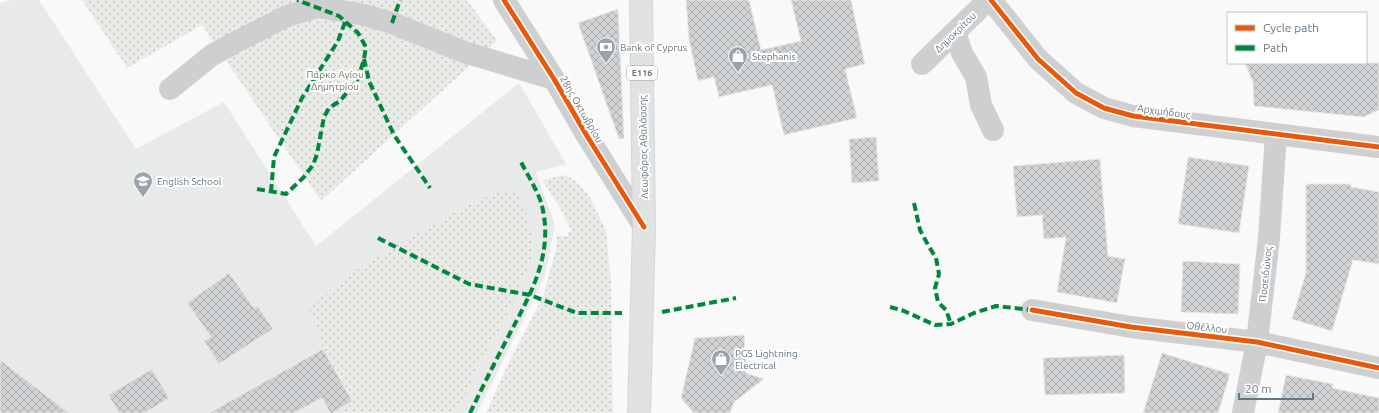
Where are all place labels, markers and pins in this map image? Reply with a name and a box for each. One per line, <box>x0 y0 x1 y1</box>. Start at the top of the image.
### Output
bank icon: Bank of Cyprus <box>595 36 617 64</box>
place label: Bank of Cyprus <box>620 42 687 53</box>
shop icon: Stephanis <box>727 45 749 73</box>
place label: Stephanis <box>752 51 796 62</box>
school or university icon: English School <box>132 170 154 198</box>
place label: English School <box>157 176 222 187</box>
shop icon: PGS Lightning Electrical <box>710 348 732 376</box>
place label: PGS Lightning Electrical <box>735 348 798 371</box>

